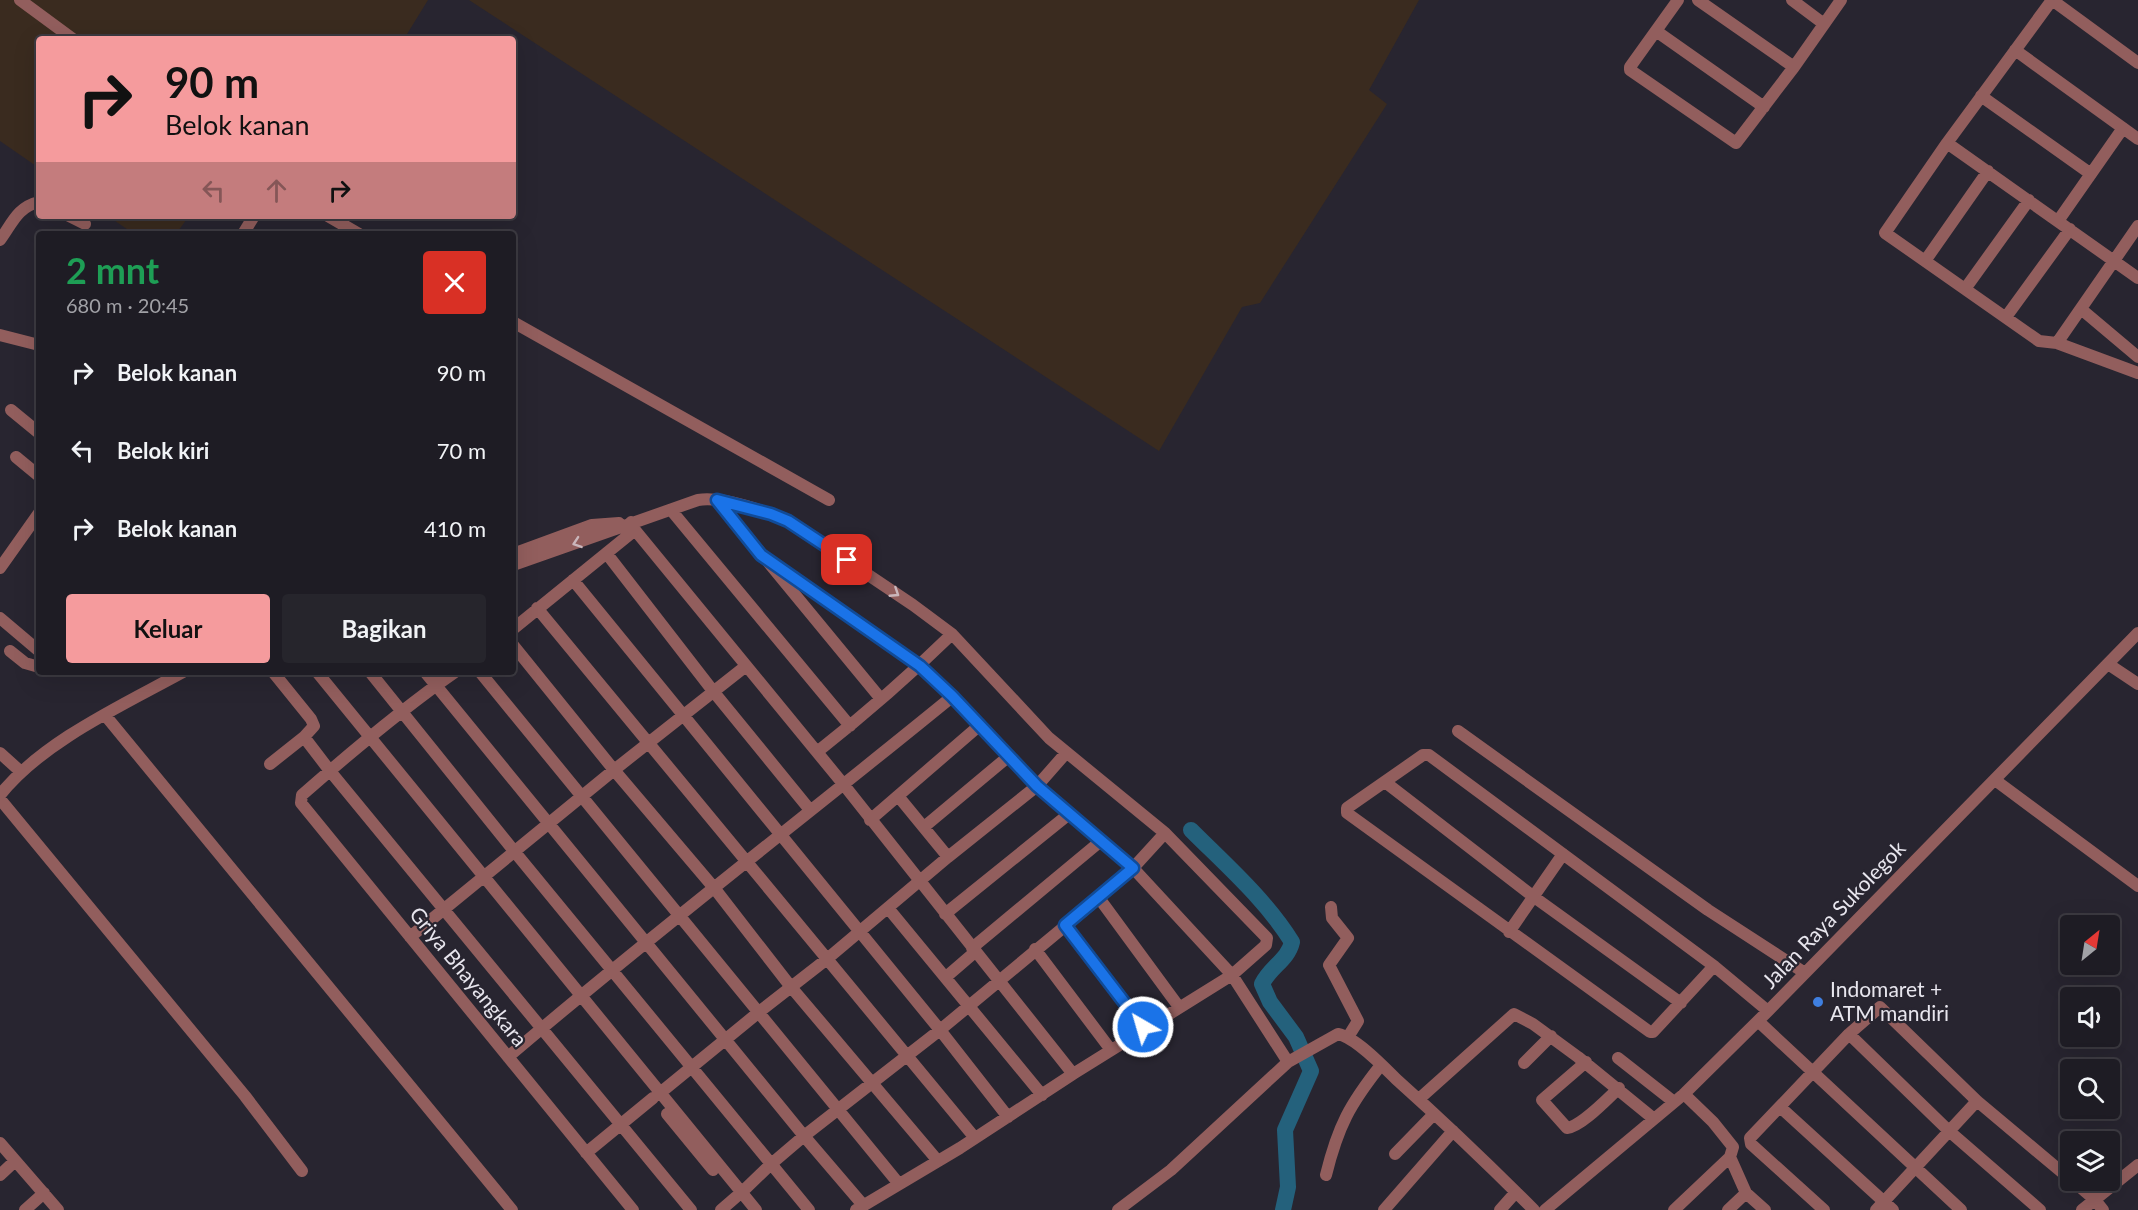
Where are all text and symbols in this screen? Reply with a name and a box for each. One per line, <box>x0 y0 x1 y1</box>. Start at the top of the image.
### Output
text: 90 m <box>165 57 259 107</box>
icon: right <box>66 60 144 138</box>
text: Belok kanan <box>165 108 310 141</box>
icon: left <box>197 174 230 207</box>
icon: ahead <box>260 174 293 207</box>
icon: right <box>323 174 356 207</box>
text: 2 mnt <box>66 248 159 292</box>
button: close <box>423 251 486 314</box>
text: 680 m · 20:45 <box>66 293 189 317</box>
icon: right <box>66 356 99 389</box>
text: Belok kanan <box>117 359 237 386</box>
text: 90 m <box>437 359 486 386</box>
icon: left <box>66 434 99 467</box>
text: Belok kiri <box>117 437 209 464</box>
text: 70 m <box>437 437 486 464</box>
icon: right <box>66 512 99 545</box>
text: Belok kanan <box>117 515 237 542</box>
text: 410 m <box>424 515 486 542</box>
pin <box>821 534 872 585</box>
one-way arrow <box>572 535 583 548</box>
icon: arrive <box>830 543 863 576</box>
one-way arrow <box>888 586 899 597</box>
button: Keluar <box>66 594 270 663</box>
button: Bagikan <box>282 594 486 663</box>
street label: Jalan Raya Sukolegok <box>1756 835 1910 993</box>
street label: Griya Bhayangkara <box>405 901 533 1051</box>
north arrow <box>2060 915 2120 975</box>
map controls <box>2060 915 2120 1191</box>
place label: Indomaret + ATM mandiri <box>1830 976 1949 1025</box>
button: sound <box>2060 987 2120 1047</box>
position arrow <box>1111 995 1175 1059</box>
marker: Indomaret + ATM mandiri <box>1811 995 1825 1009</box>
button: search <box>2060 1059 2120 1119</box>
button: layers <box>2060 1131 2120 1191</box>

